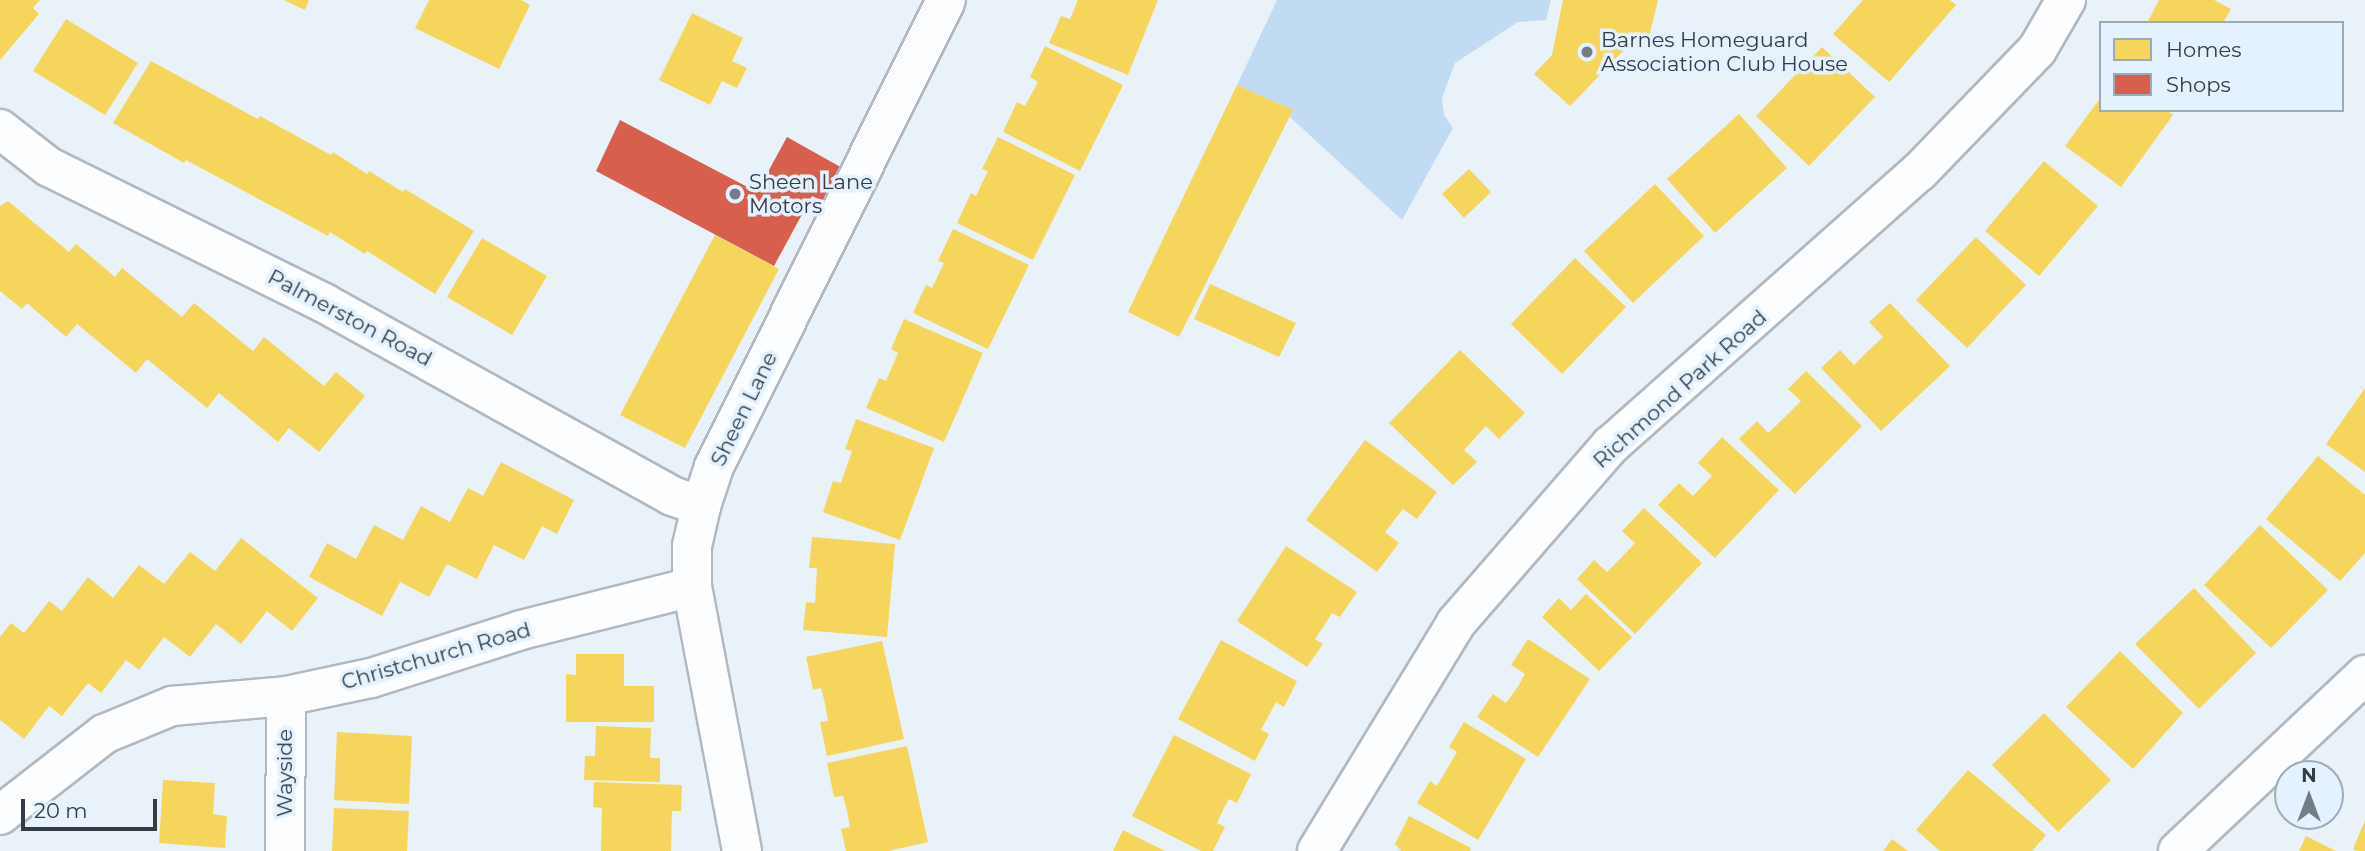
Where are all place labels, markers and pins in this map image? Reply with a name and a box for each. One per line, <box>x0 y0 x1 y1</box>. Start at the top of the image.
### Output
place label: Barnes Homeguard Association Club House <box>1601 27 1848 77</box>
marker: Barnes Homeguard Association Club House <box>1579 44 1595 60</box>
place label: Sheen Lane Motors <box>749 169 873 219</box>
marker: Sheen Lane Motors <box>727 186 743 202</box>

